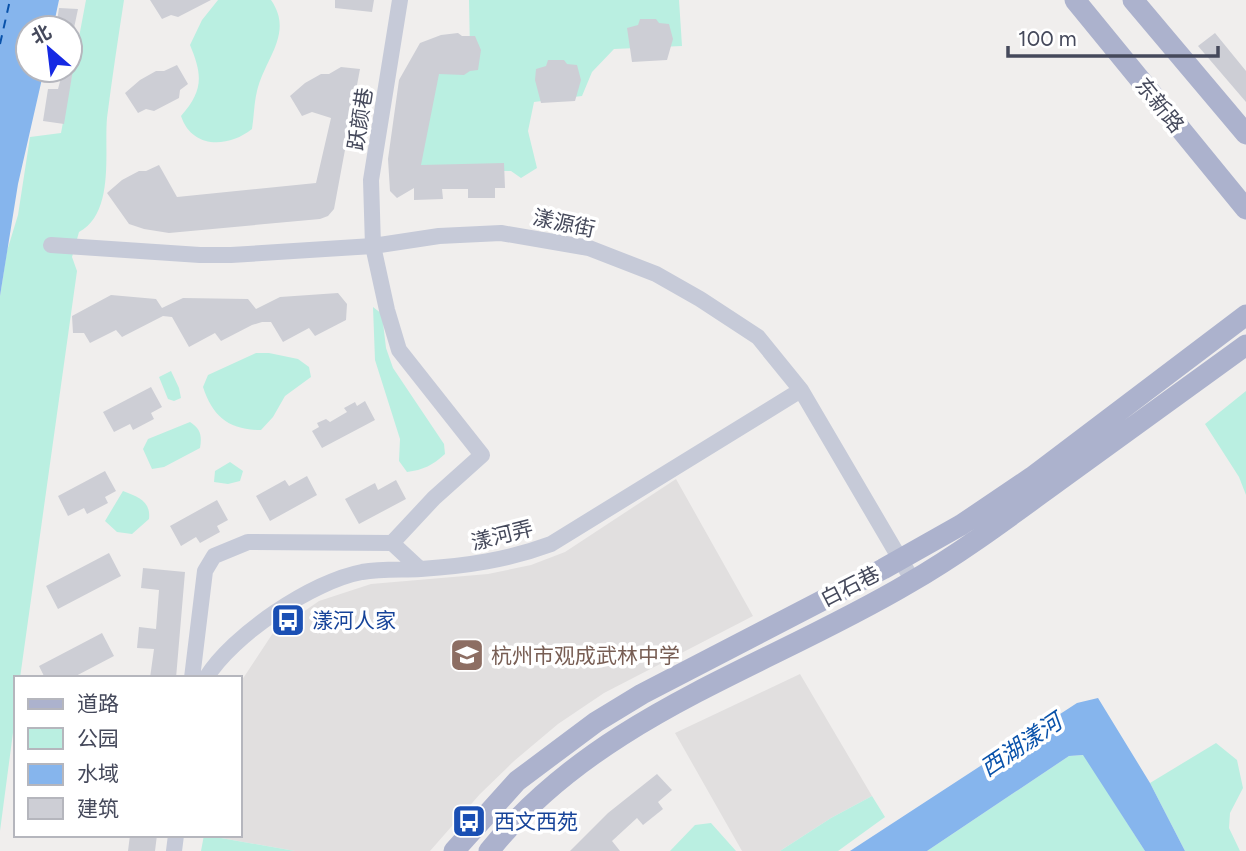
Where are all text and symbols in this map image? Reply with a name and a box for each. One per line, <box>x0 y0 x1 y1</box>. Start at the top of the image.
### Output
north arrow <box>14 14 84 84</box>
scale bar <box>1008 14 1218 58</box>
text: 北 <box>27 20 55 49</box>
text: 100 m <box>1018 26 1077 51</box>
street label: 东新路 <box>1130 73 1190 137</box>
street label: 跃颜巷 <box>343 86 377 152</box>
street label: 漾源街 <box>531 204 597 242</box>
street label: 漾河弄 <box>468 515 536 555</box>
street label: 白石巷 <box>816 561 884 611</box>
bus stop icon: 漾河人家 <box>269 601 307 639</box>
place label: 漾河人家 <box>312 608 396 633</box>
school or university icon: 杭州市观成武林中学 <box>448 636 486 674</box>
place label: 杭州市观成武林中学 <box>491 643 680 668</box>
legend <box>14 676 242 837</box>
text: 道路 <box>77 691 119 716</box>
water label: 西湖漾河 <box>975 705 1070 782</box>
text: 公园 <box>77 726 119 751</box>
text: 水域 <box>77 761 119 786</box>
text: 建筑 <box>77 796 119 821</box>
bus stop icon: 西文西苑 <box>450 802 488 840</box>
place label: 西文西苑 <box>494 809 578 834</box>

